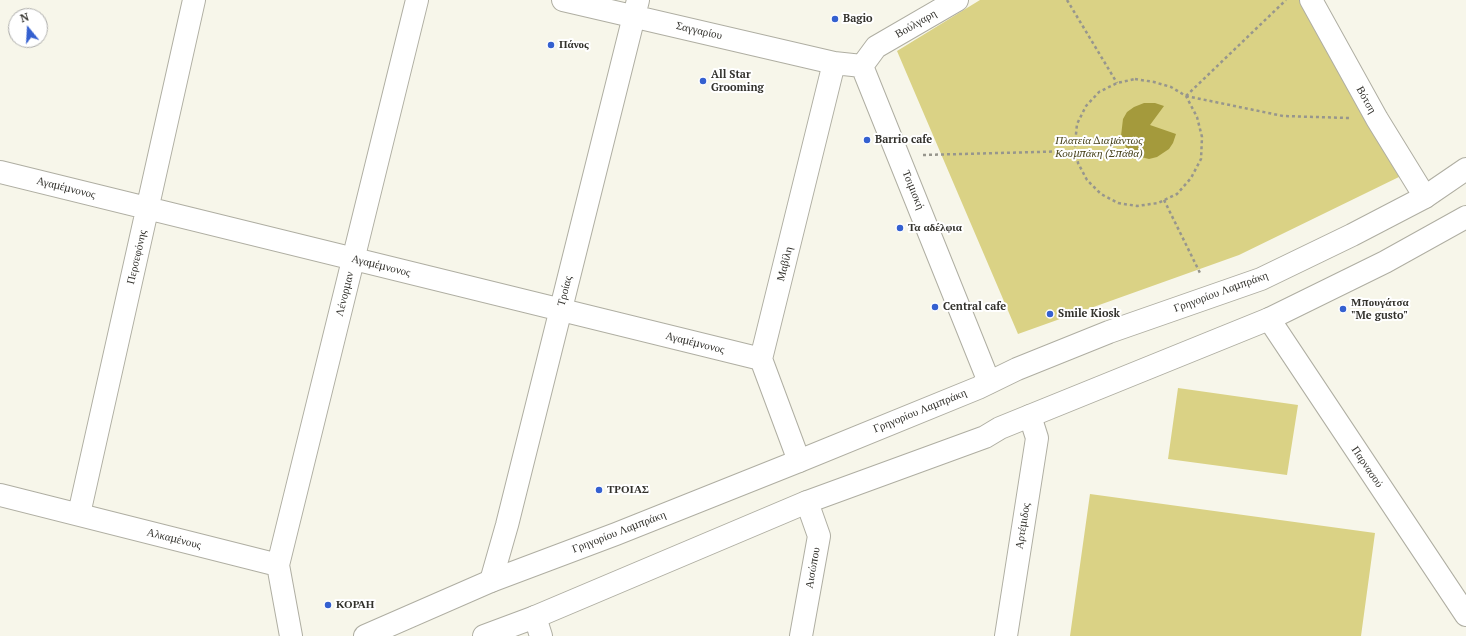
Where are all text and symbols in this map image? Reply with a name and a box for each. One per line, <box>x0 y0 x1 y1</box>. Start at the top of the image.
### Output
street label: Βούλγαρη <box>893 7 939 41</box>
north arrow <box>8 8 48 48</box>
text: N <box>18 10 31 25</box>
place label: Bagio <box>843 12 873 26</box>
marker: Bagio <box>830 14 840 24</box>
street label: Σαγγαρίου <box>675 19 723 43</box>
place label: Πάνος <box>559 38 589 52</box>
marker: Πάνος <box>546 40 556 50</box>
place label: All Star Grooming <box>711 68 764 94</box>
marker: All Star Grooming <box>698 76 708 86</box>
street label: Βότση <box>1353 84 1379 116</box>
place label: Barrio cafe <box>875 133 932 147</box>
park label: Πλατεία Διαμάντως Κουμπάκη (Σπάθα) <box>1055 134 1143 160</box>
marker: Barrio cafe <box>862 135 872 145</box>
street label: Τσιμισκή <box>899 168 927 212</box>
street label: Αγαμέμνονος <box>35 174 97 202</box>
place label: Τα αδέλφια <box>908 221 962 235</box>
marker: Τα αδέλφια <box>895 223 905 233</box>
street label: Περσεφόνης <box>124 228 150 286</box>
street label: Μαβίλη <box>774 245 796 283</box>
street label: Αγαμέμνονος <box>350 252 412 280</box>
street label: Γρηγορίου Λαμπράκη <box>1172 269 1270 315</box>
street label: Λένορμαν <box>333 270 357 318</box>
street label: Τροίας <box>555 274 575 308</box>
place label: Μπουγάτσα "Me gusto" <box>1351 296 1409 322</box>
place label: Central cafe <box>943 300 1006 314</box>
marker: Central cafe <box>930 302 940 312</box>
marker: Μπουγάτσα "Me gusto" <box>1338 304 1348 314</box>
place label: Smile Kiosk <box>1058 307 1120 321</box>
marker: Smile Kiosk <box>1045 309 1055 319</box>
street label: Αγαμέμνονος <box>664 329 726 357</box>
street label: Γρηγορίου Λαμπράκη <box>871 386 969 436</box>
street label: Παρνασού <box>1348 444 1386 490</box>
place label: ΤΡΟΙΑΣ <box>607 483 649 497</box>
marker: ΤΡΟΙΑΣ <box>594 485 604 495</box>
street label: Αρτέμιδος <box>1013 502 1033 550</box>
street label: Γρηγορίου Λαμπράκη <box>570 508 668 556</box>
street label: Αλκαμένους <box>145 526 203 552</box>
street label: Αισώπου <box>803 546 823 590</box>
place label: ΚΟΡΑΗ <box>336 598 374 612</box>
marker: ΚΟΡΑΗ <box>323 600 333 610</box>

